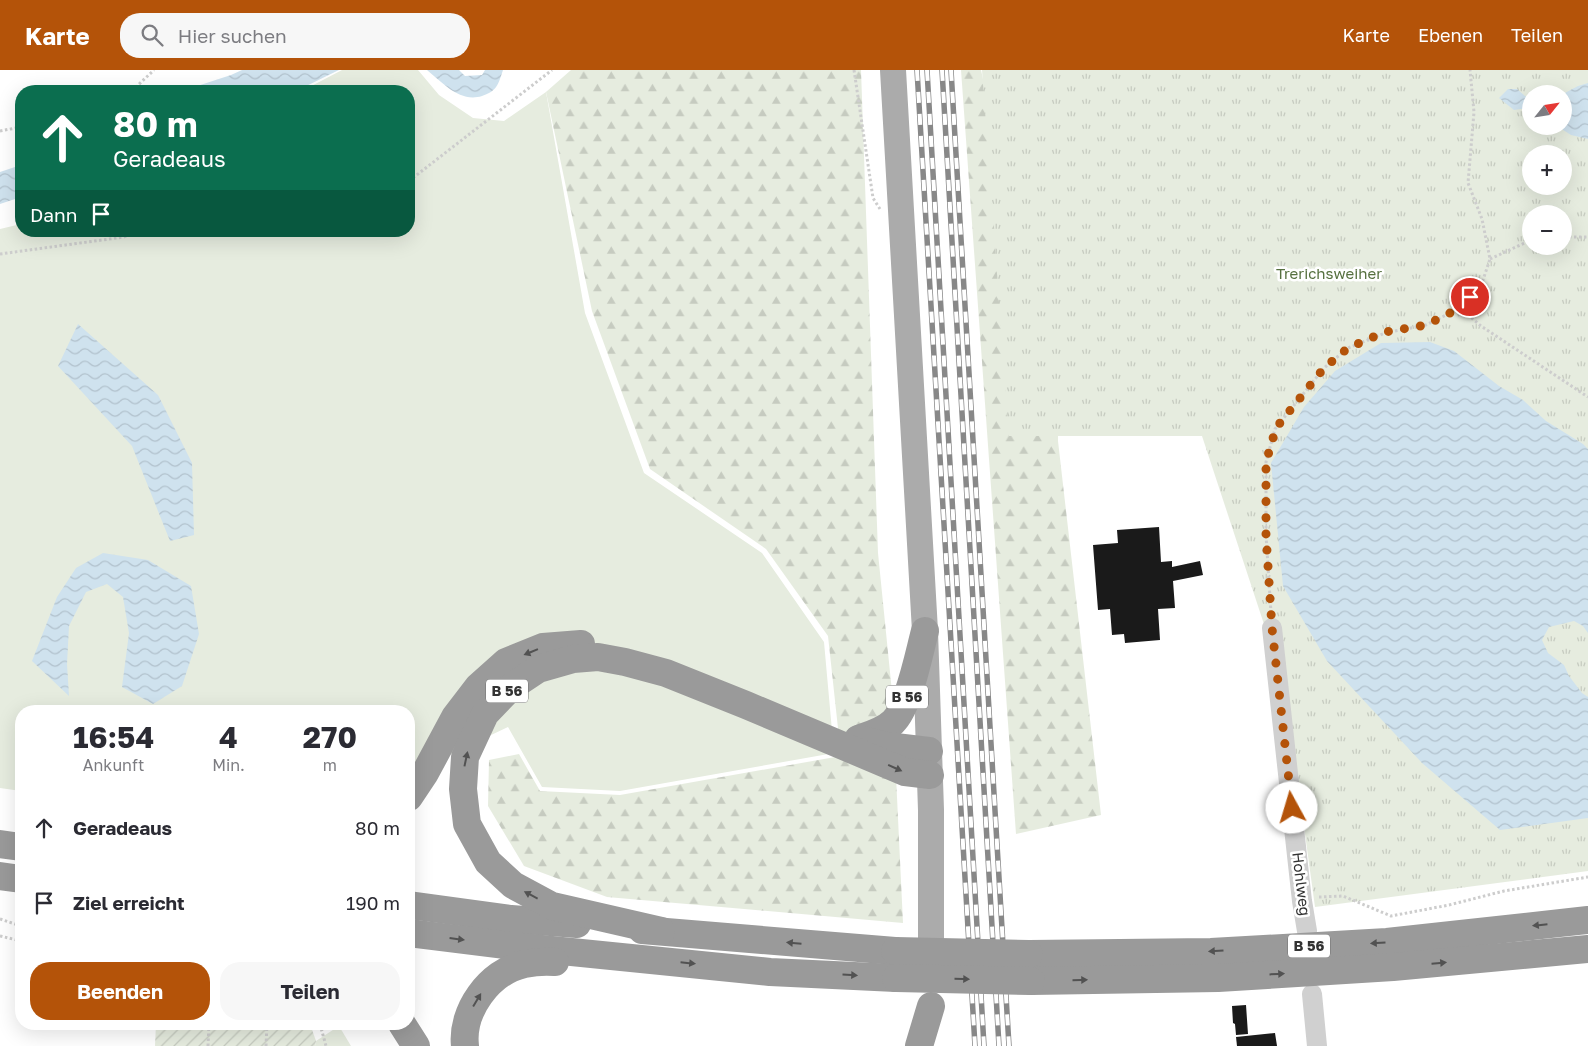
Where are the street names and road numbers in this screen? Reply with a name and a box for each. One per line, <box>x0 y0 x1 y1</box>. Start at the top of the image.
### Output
road number: B 56 <box>486 680 528 702</box>
road number: B 56 <box>886 686 928 708</box>
street label: Hohlweg <box>1289 851 1315 917</box>
road number: B 56 <box>1288 934 1330 958</box>

